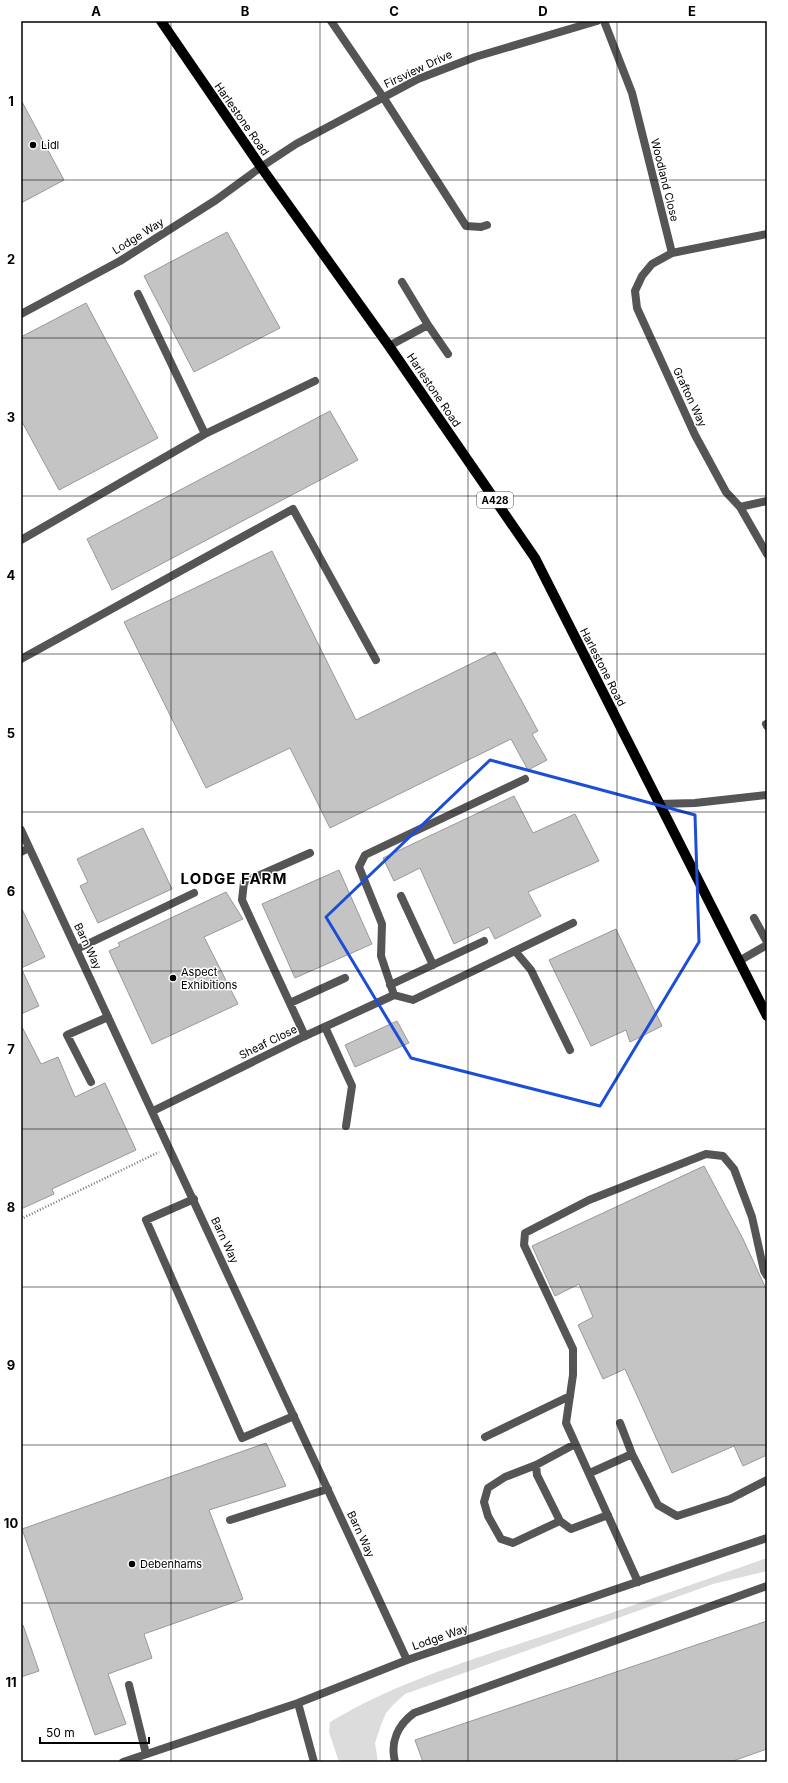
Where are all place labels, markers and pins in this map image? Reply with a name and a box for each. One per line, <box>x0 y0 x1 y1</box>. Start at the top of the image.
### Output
place label: Lidl <box>41 138 59 152</box>
marker: Lidl <box>28 140 38 150</box>
place label: Aspect Exhibitions <box>181 965 238 992</box>
marker: Aspect Exhibitions <box>168 973 178 983</box>
place label: Debenhams <box>140 1557 202 1571</box>
marker: Debenhams <box>127 1559 137 1569</box>

